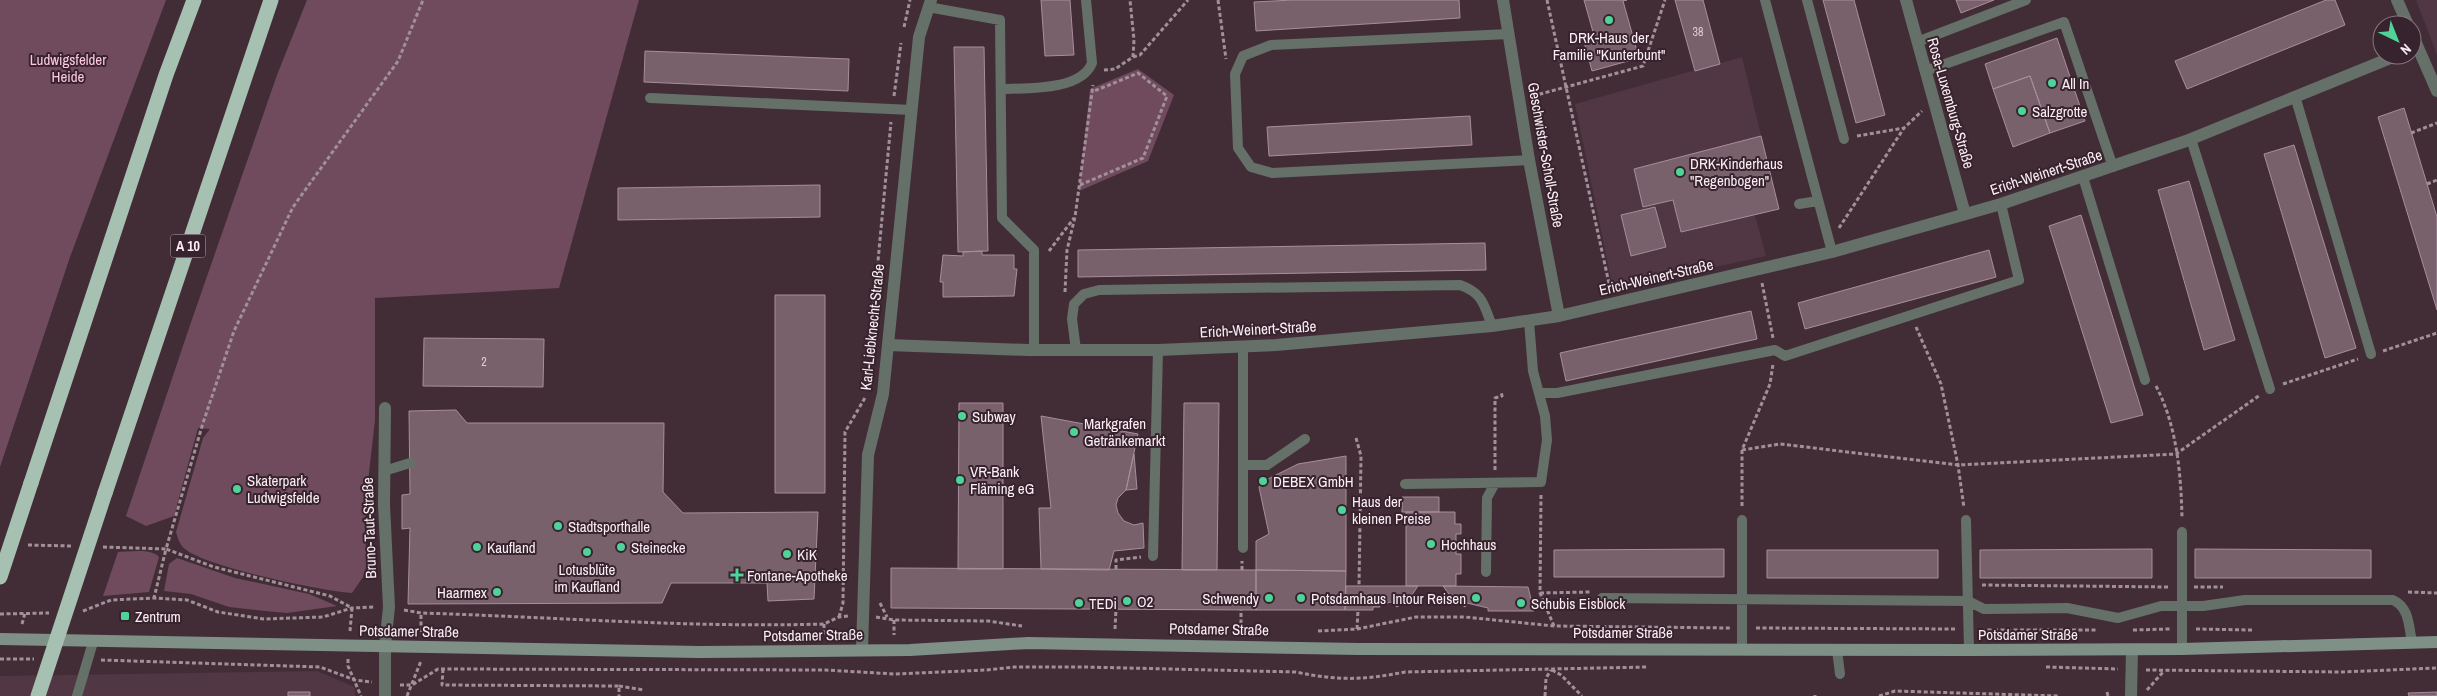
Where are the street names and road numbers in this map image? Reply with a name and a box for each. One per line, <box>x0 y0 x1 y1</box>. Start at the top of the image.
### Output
street label: Rosa-Luxemburg-Straße <box>1922 35 1980 171</box>
street label: Geschwister-Scholl-Straße <box>1523 81 1569 229</box>
street label: Erich-Weinert-Straße <box>1987 144 2105 200</box>
road number: A 10 <box>170 235 206 258</box>
street label: Erich-Weinert-Straße <box>1597 254 1715 300</box>
street label: Karl-Liebknecht-Straße <box>855 263 889 391</box>
street label: Erich-Weinert-Straße <box>1199 315 1317 343</box>
street label: Bruno-Taut-Straße <box>357 477 381 579</box>
street label: Potsdamer Straße <box>1169 618 1269 640</box>
street label: Potsdamer Straße <box>359 620 459 642</box>
street label: Potsdamer Straße <box>1573 622 1673 643</box>
street label: Potsdamer Straße <box>763 624 863 646</box>
street label: Potsdamer Straße <box>1978 624 2078 645</box>

